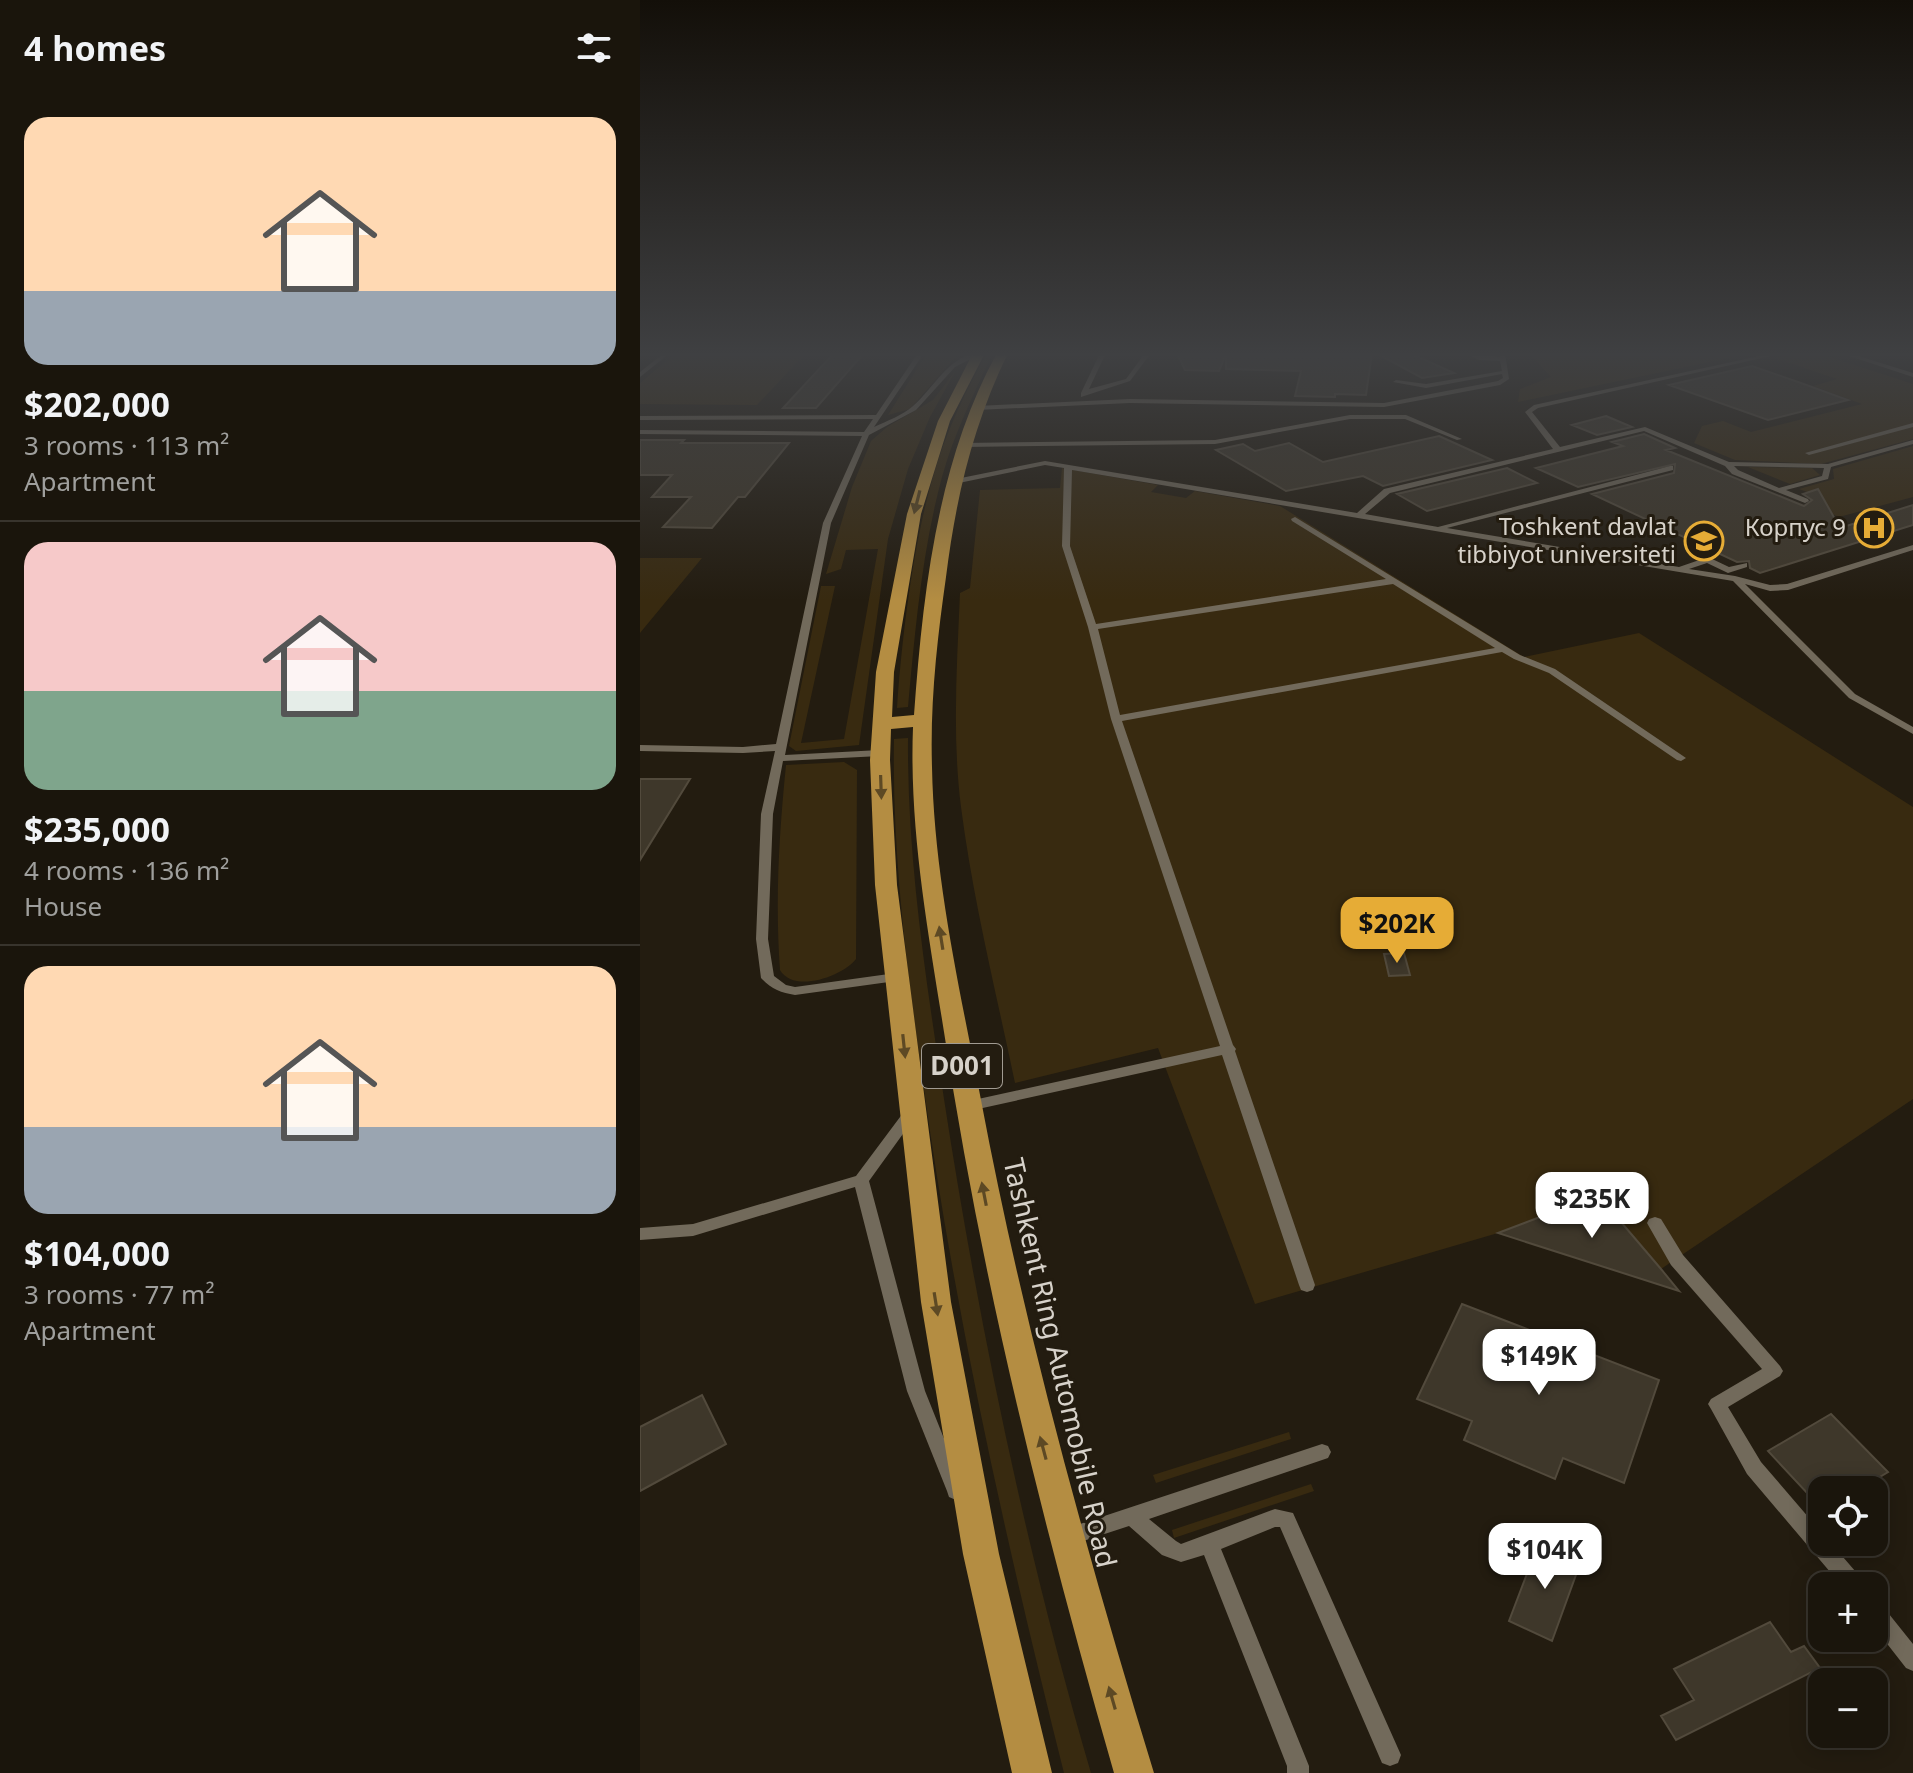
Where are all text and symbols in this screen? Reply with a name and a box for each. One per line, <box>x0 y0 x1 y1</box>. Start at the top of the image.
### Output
text: 4 homes <box>24 25 166 71</box>
icon: filters <box>572 26 616 70</box>
icon: home <box>248 169 392 313</box>
text: $202,000 <box>24 381 170 427</box>
text: 3 rooms · 113 m² <box>24 427 229 463</box>
text: Apartment <box>24 463 156 499</box>
one-way arrow <box>911 490 923 515</box>
hospital icon: Корпус 9 <box>1853 507 1895 549</box>
place label: Toshkent davlat tibbiyot universiteti <box>1458 509 1676 570</box>
place label: Корпус 9 <box>1745 510 1846 543</box>
school or university icon: Toshkent davlat tibbiyot universiteti <box>1683 520 1725 562</box>
icon: home <box>248 594 392 738</box>
one-way arrow <box>874 775 887 800</box>
text: $235,000 <box>24 806 170 852</box>
text: 4 rooms · 136 m² <box>24 852 229 888</box>
text: House <box>24 888 102 924</box>
pin: $202K <box>1341 897 1453 965</box>
text: $202K <box>1359 905 1435 941</box>
one-way arrow <box>934 925 947 950</box>
icon: home <box>248 1018 392 1162</box>
one-way arrow <box>897 1034 910 1059</box>
road number: D001 <box>922 1044 1002 1088</box>
street label: Tashkent Ring Automobile Road <box>995 1154 1127 1571</box>
pin: $235K <box>1536 1172 1648 1240</box>
text: $235K <box>1554 1180 1630 1216</box>
one-way arrow <box>977 1182 990 1207</box>
text: $104,000 <box>24 1230 170 1276</box>
text: 3 rooms · 77 m² <box>24 1276 214 1312</box>
one-way arrow <box>931 1291 943 1316</box>
text: Apartment <box>24 1312 156 1348</box>
pin: $149K <box>1483 1329 1595 1397</box>
text: $149K <box>1501 1337 1577 1373</box>
one-way arrow <box>1036 1435 1048 1460</box>
map controls <box>1808 1476 1888 1748</box>
button: locate <box>1808 1476 1888 1556</box>
pin: $104K <box>1489 1523 1601 1591</box>
text: $104K <box>1507 1531 1583 1567</box>
button: + <box>1808 1572 1888 1652</box>
button: − <box>1808 1668 1888 1748</box>
one-way arrow <box>1105 1686 1118 1710</box>

